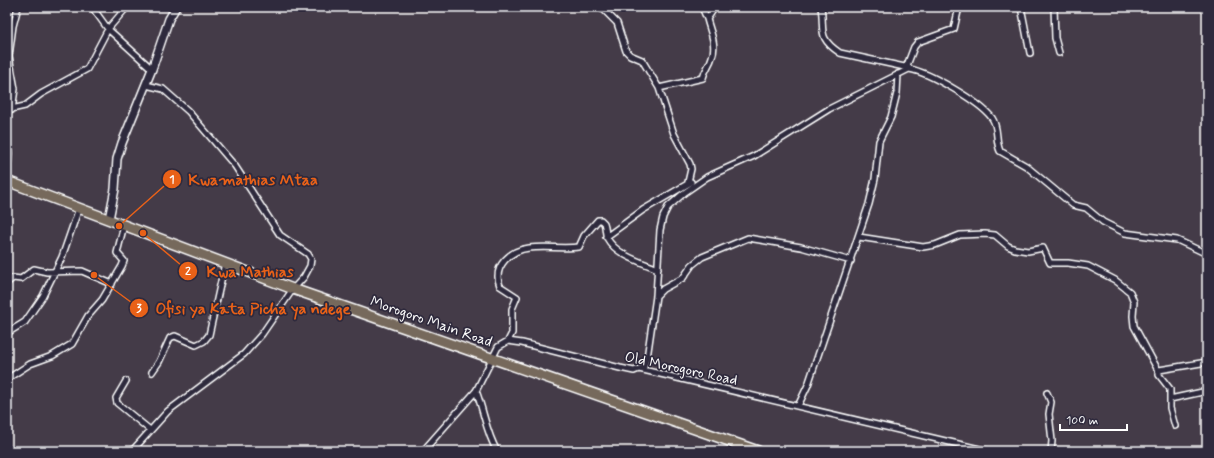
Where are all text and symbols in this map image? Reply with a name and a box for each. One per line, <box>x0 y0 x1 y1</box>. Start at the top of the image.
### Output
callout: Kwamathias Mtaa <box>162 165 325 193</box>
text: Kwamathias Mtaa <box>188 170 318 191</box>
text: 1 <box>169 172 175 188</box>
callout: Kwa Mathias <box>178 257 302 285</box>
text: Kwa Mathias <box>206 262 295 283</box>
text: 2 <box>185 264 191 280</box>
street label: Morogoro Main Road <box>367 292 495 352</box>
callout: Ofisi ya Kata Picha ya ndege <box>129 294 357 322</box>
text: Ofisi ya Kata Picha ya ndege <box>156 299 351 321</box>
text: 3 <box>136 301 142 317</box>
street label: Old Morogoro Road <box>623 347 739 391</box>
scale bar <box>1060 406 1127 432</box>
text: 100 m <box>1066 413 1098 429</box>

